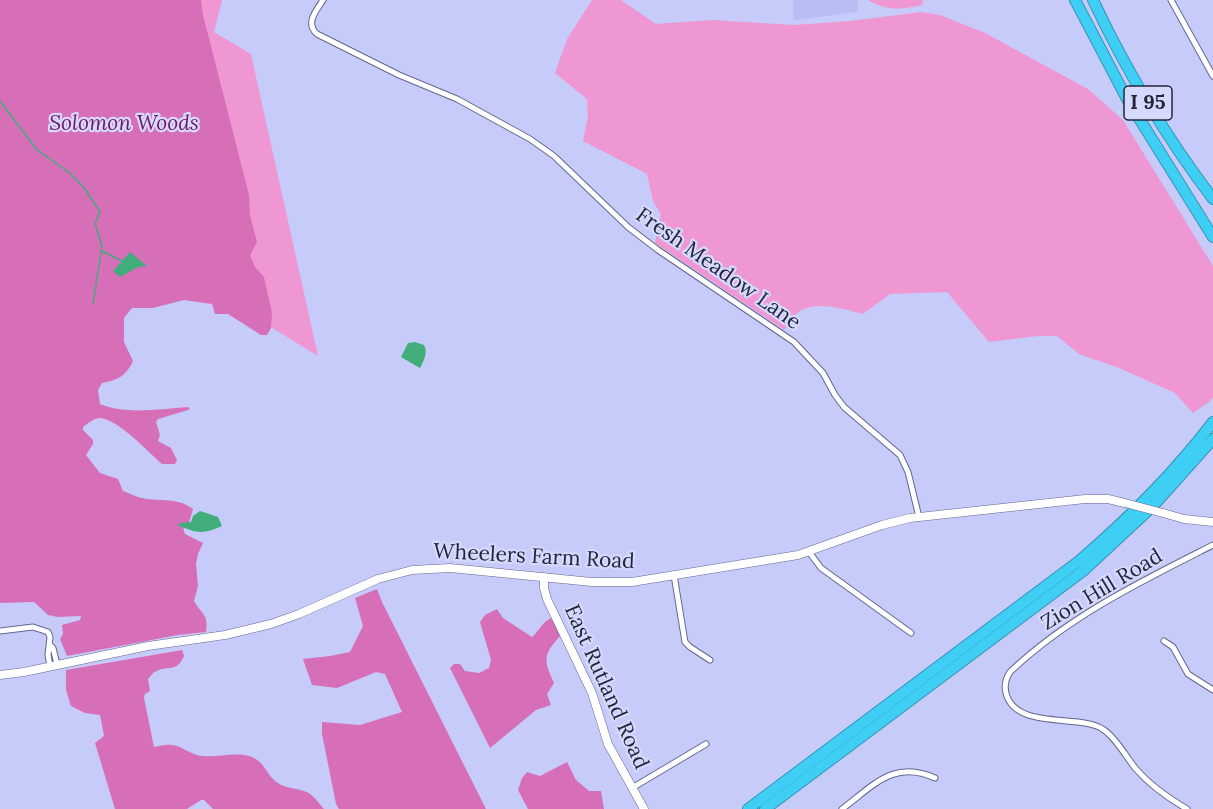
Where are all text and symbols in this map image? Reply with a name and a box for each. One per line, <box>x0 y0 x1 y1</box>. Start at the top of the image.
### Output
road number: I 95 <box>1124 86 1172 120</box>
park label: Solomon Woods <box>49 111 199 137</box>
street label: Fresh Meadow Lane <box>631 203 805 335</box>
street label: Wheelers Farm Road <box>433 539 635 575</box>
street label: Zion Hill Road <box>1037 544 1167 636</box>
street label: East Rutland Road <box>558 601 654 773</box>

